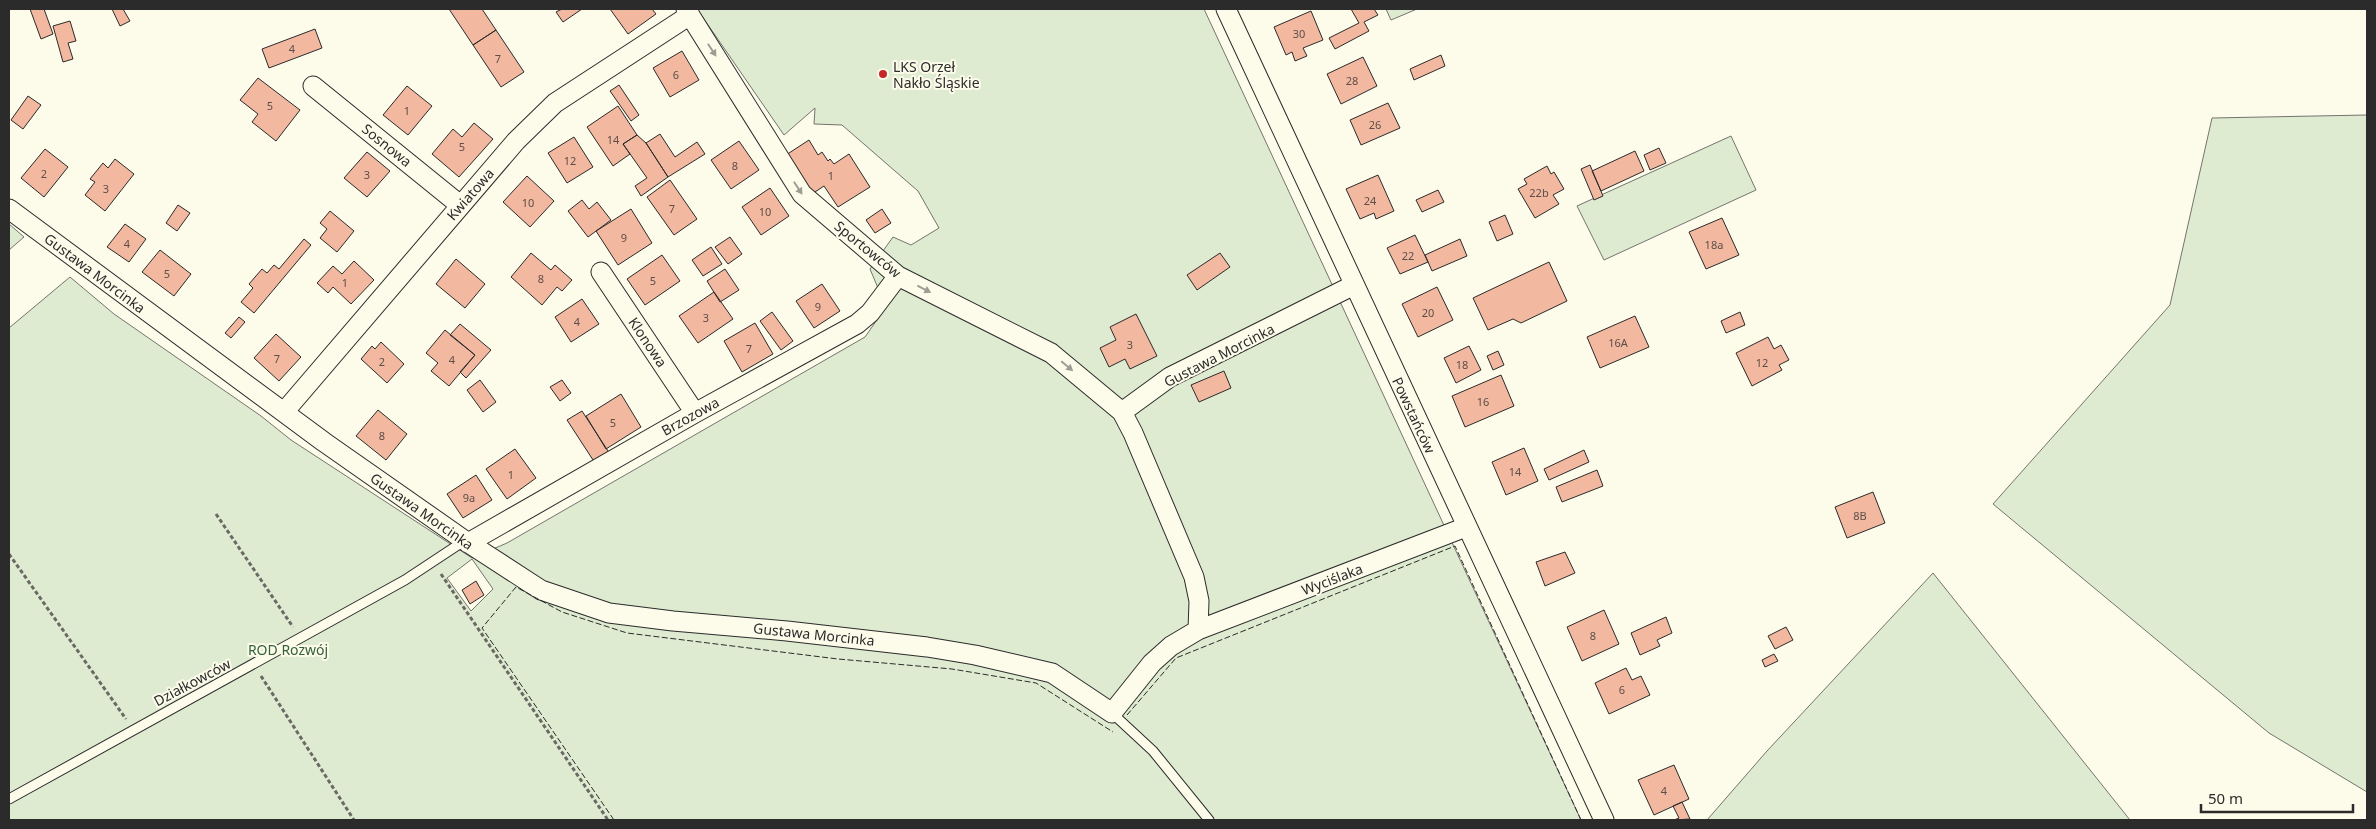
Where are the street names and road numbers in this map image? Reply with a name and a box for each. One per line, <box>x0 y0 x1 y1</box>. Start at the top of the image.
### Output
street label: Sosnowa <box>358 119 416 171</box>
street label: Kwiatowa <box>442 164 498 224</box>
street label: Sportowców <box>831 216 905 282</box>
street label: Gustawa Morcinka <box>41 229 149 317</box>
street label: Klonowa <box>624 313 672 371</box>
street label: Gustawa Morcinka <box>1160 319 1278 391</box>
street label: Powstańców <box>1388 374 1440 456</box>
street label: Brzozowa <box>658 392 722 440</box>
street label: Gustawa Morcinka <box>367 468 477 554</box>
street label: Wyciślaka <box>1299 559 1365 599</box>
street label: Gustawa Morcinka <box>752 618 876 650</box>
street label: Działkowców <box>150 654 234 710</box>

